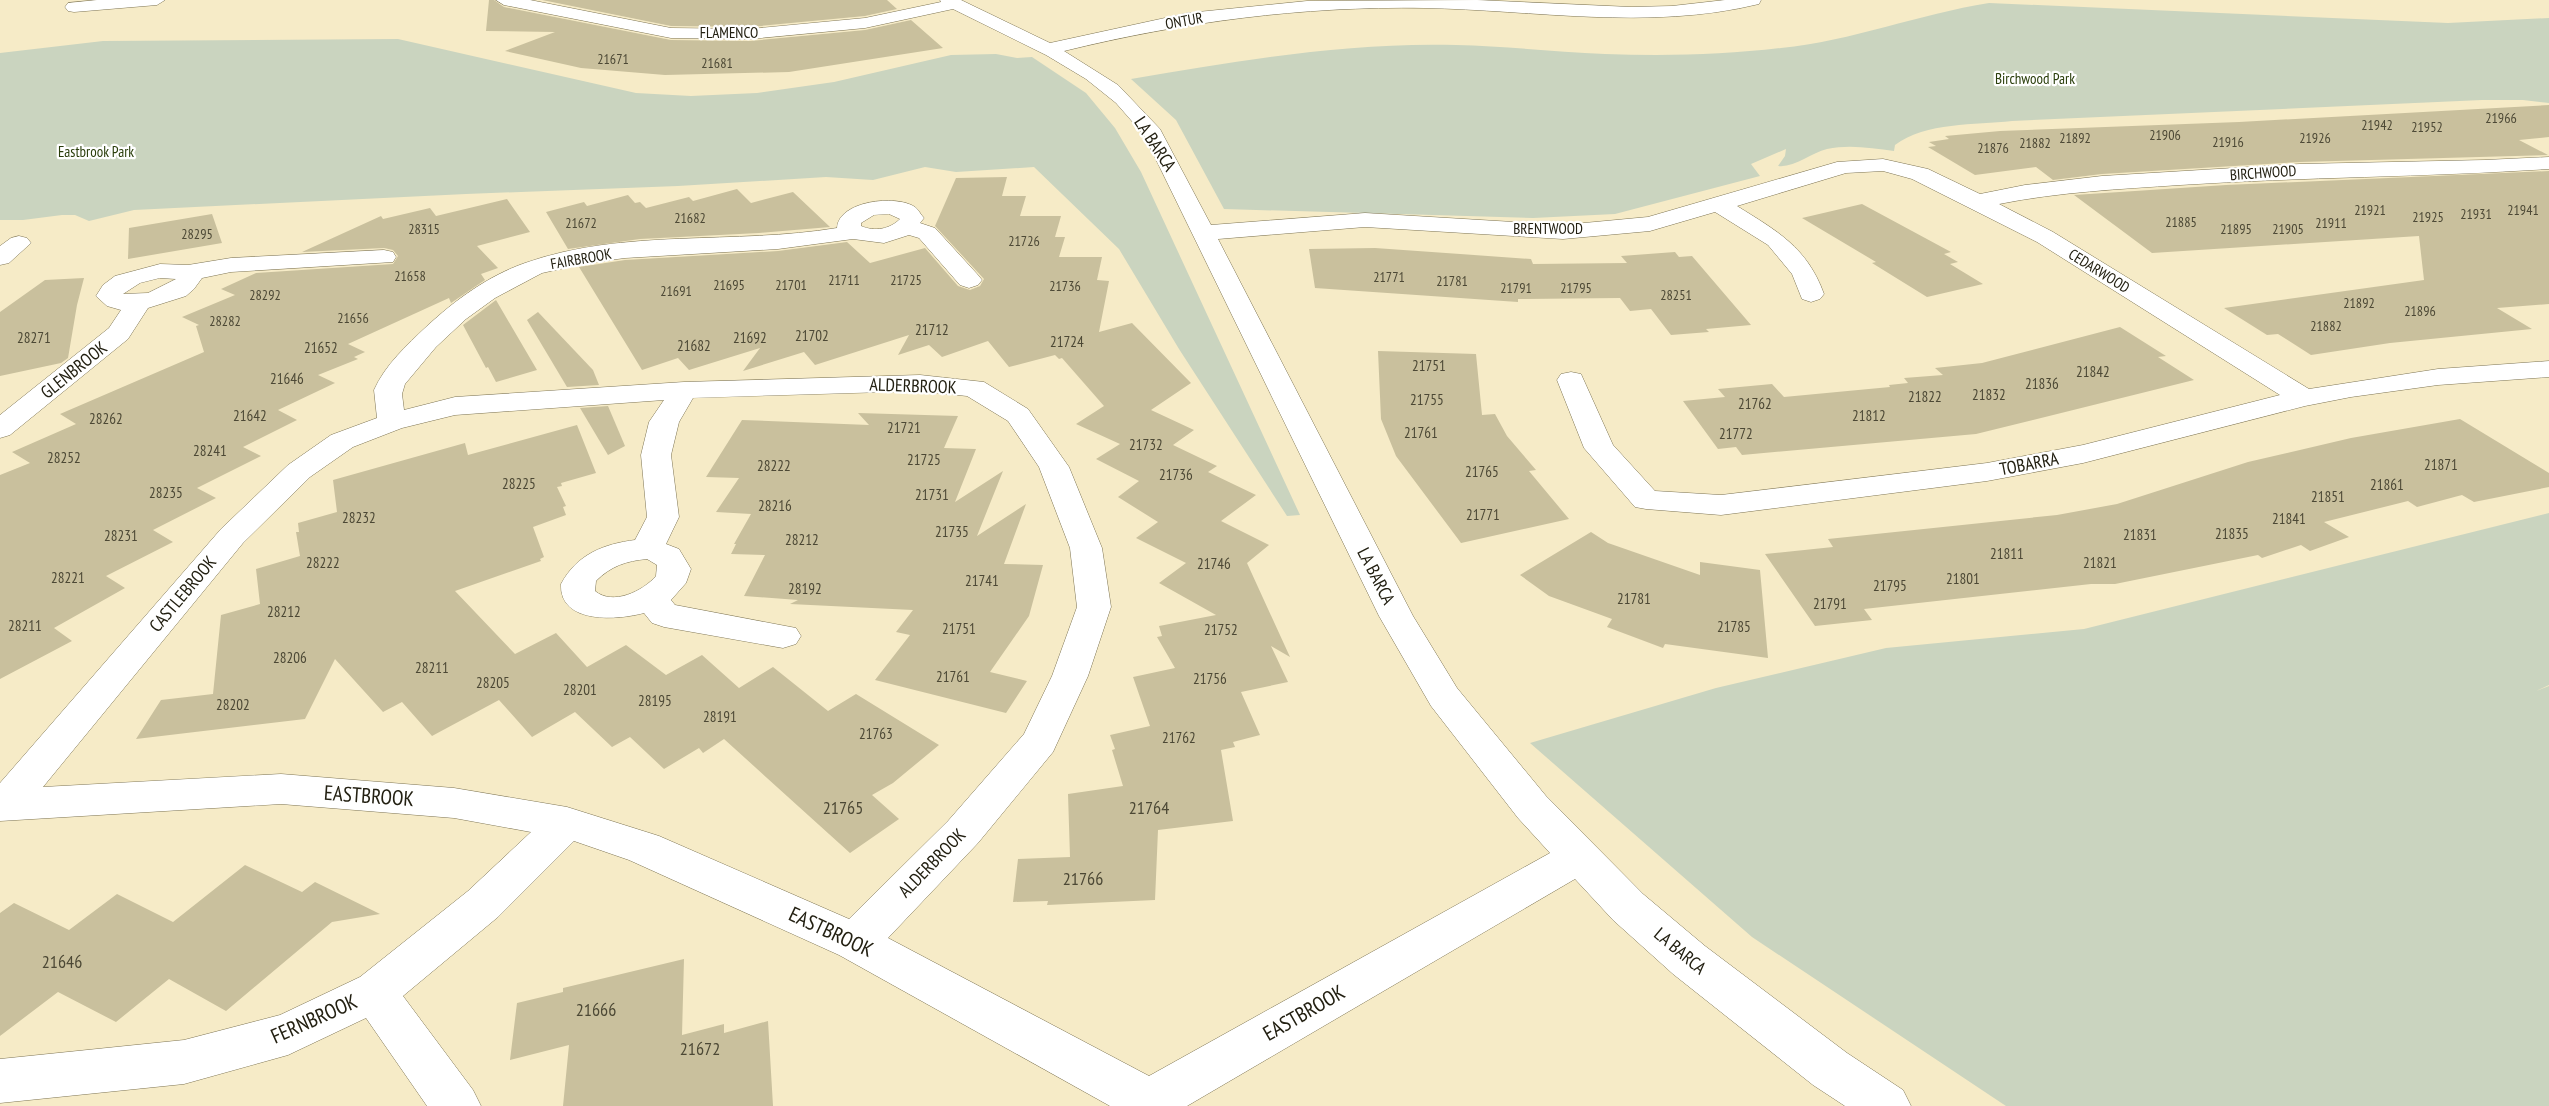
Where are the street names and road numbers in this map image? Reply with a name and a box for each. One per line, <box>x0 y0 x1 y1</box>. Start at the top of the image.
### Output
street label: ONTUR <box>1164 8 1204 33</box>
street label: FLAMENCO <box>700 23 758 42</box>
street label: LA BARCA <box>1129 112 1182 176</box>
street label: BIRCHWOOD <box>2229 161 2297 184</box>
street label: BRENTWOOD <box>1513 219 1583 238</box>
street label: FAIRBROOK <box>549 244 614 273</box>
street label: CEDARWOOD <box>2065 244 2134 297</box>
street label: GLENBROOK <box>36 336 112 403</box>
street label: ALDERBROOK <box>869 372 957 399</box>
street label: TOBARRA <box>1997 446 2061 480</box>
street label: LA BARCA <box>1352 543 1401 608</box>
street label: CASTLEBROOK <box>144 551 221 637</box>
street label: EASTBROOK <box>323 779 415 812</box>
street label: ALDERBROOK <box>893 823 970 902</box>
street label: EASTBROOK <box>785 900 878 963</box>
street label: LA BARCA <box>1650 922 1711 979</box>
street label: EASTBROOK <box>1258 978 1350 1047</box>
street label: FERNBROOK <box>266 988 361 1050</box>

